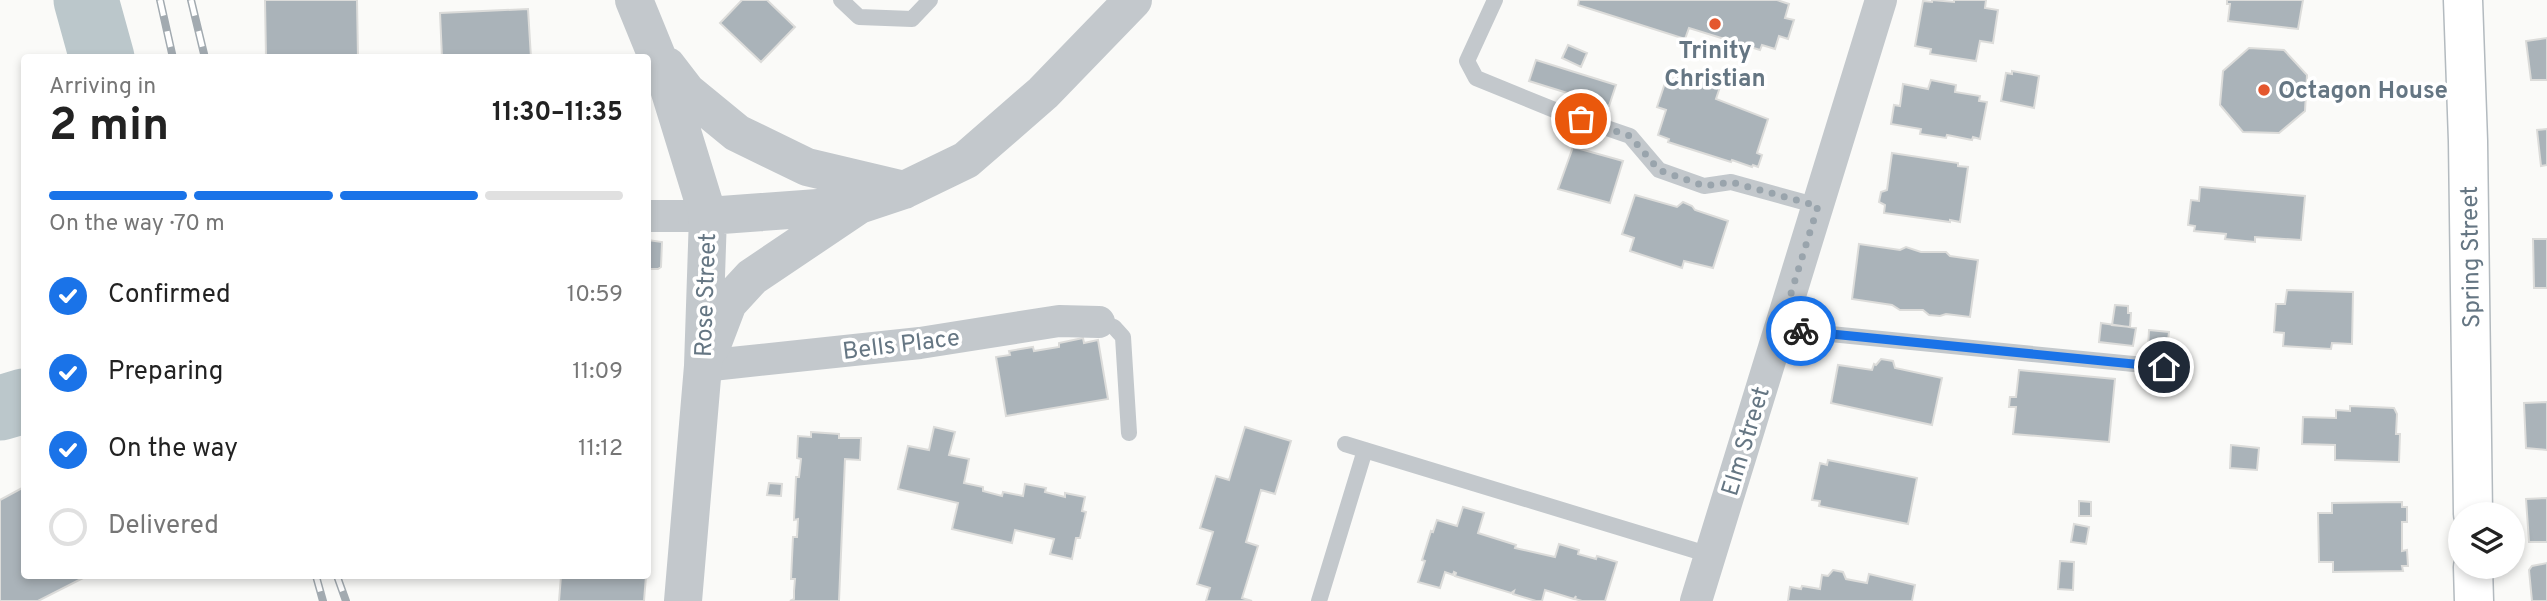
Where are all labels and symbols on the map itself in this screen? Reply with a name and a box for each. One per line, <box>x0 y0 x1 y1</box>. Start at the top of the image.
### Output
marker: Trinity Christian <box>1707 16 1723 32</box>
place label: Trinity Christian <box>1664 37 1766 95</box>
place label: Octagon House <box>2278 77 2448 107</box>
marker: Octagon House <box>2256 82 2272 98</box>
pin <box>1551 89 1611 149</box>
street label: Spring Street <box>2456 186 2488 328</box>
street label: Rose Street <box>690 233 724 358</box>
courier <box>1766 296 1836 366</box>
street label: Bells Place <box>841 324 962 368</box>
pin <box>2134 337 2194 397</box>
street label: Elm Street <box>1716 383 1778 500</box>

